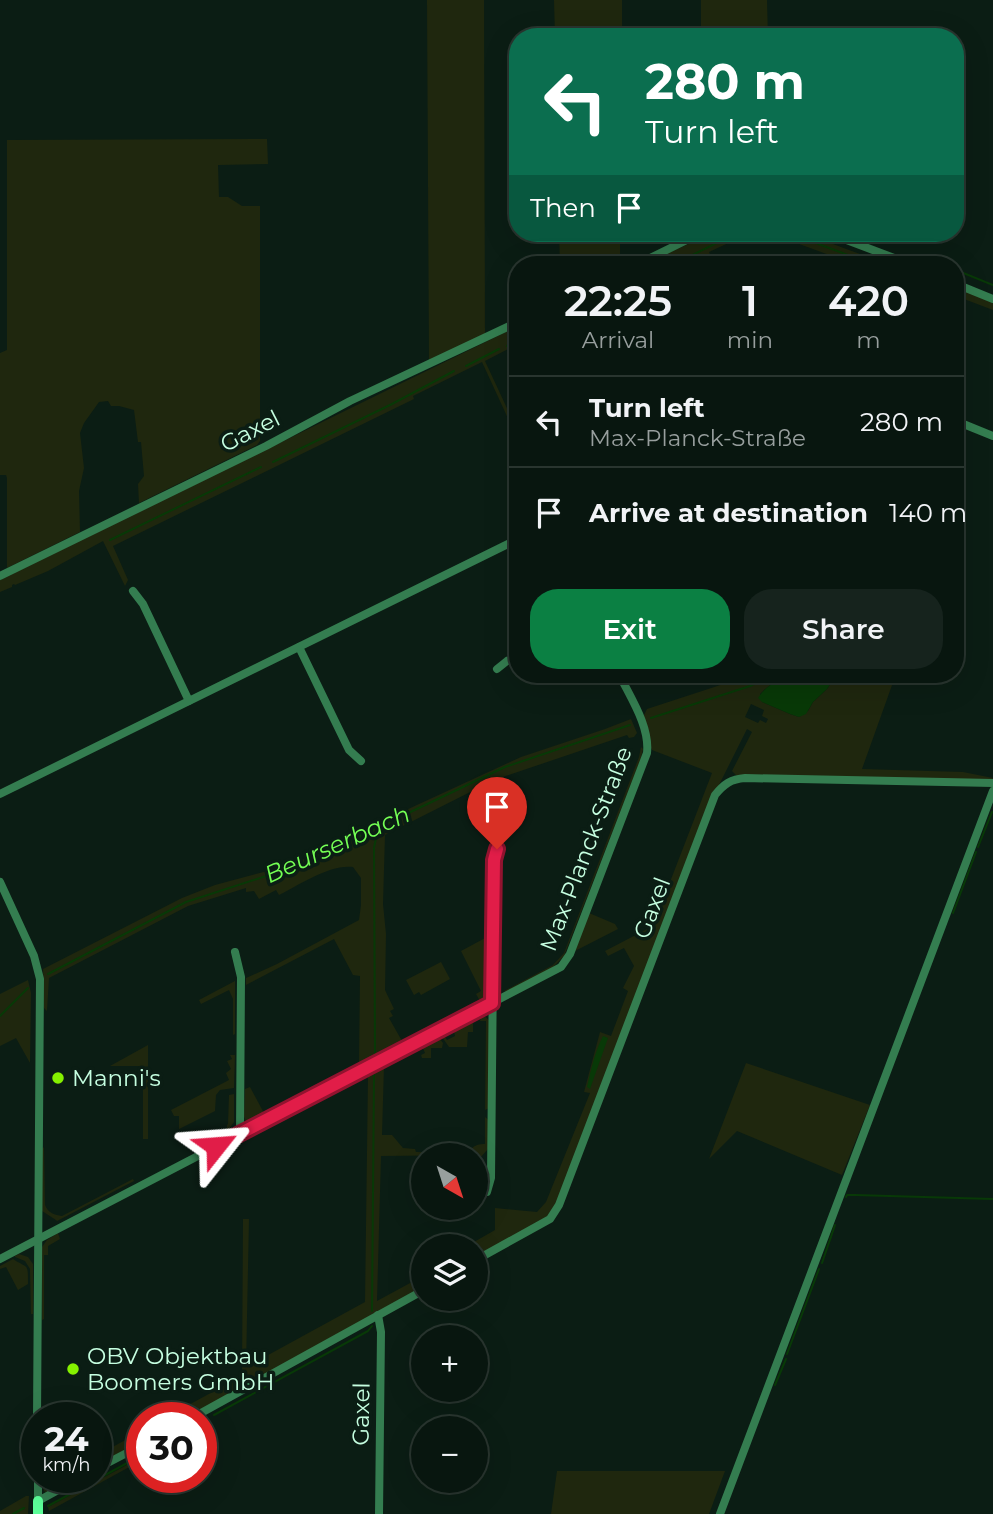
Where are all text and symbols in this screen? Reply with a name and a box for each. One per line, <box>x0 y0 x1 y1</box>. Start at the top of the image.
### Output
text: 280 m <box>645 52 805 111</box>
icon: left <box>530 56 621 147</box>
text: Turn left <box>645 112 779 151</box>
icon: arrive <box>610 189 648 227</box>
text: Then <box>530 192 596 224</box>
text: 22:25 <box>564 275 672 327</box>
text: 1 <box>742 275 758 327</box>
text: 420 <box>828 275 909 327</box>
text: Arrival <box>582 326 654 354</box>
text: min <box>727 326 773 354</box>
text: m <box>856 326 881 354</box>
text: Turn left <box>589 392 705 424</box>
icon: left <box>530 403 568 441</box>
street label: Gaxel <box>215 404 285 458</box>
text: 280 m <box>860 406 943 438</box>
text: Max-Planck-Straße <box>589 424 806 452</box>
icon: arrive <box>530 494 568 532</box>
text: Arrive at destination <box>589 497 868 529</box>
text: 140 m <box>889 497 967 529</box>
button: Exit <box>530 589 730 669</box>
button: Share <box>744 589 943 669</box>
street label: Max-Planck-Straße <box>534 743 638 955</box>
pin <box>467 777 527 849</box>
icon: arrive <box>478 788 516 826</box>
water label: Beurserbach <box>260 799 414 889</box>
street label: Gaxel <box>628 873 676 943</box>
place label: Manni's <box>72 1064 161 1092</box>
marker: Manni's <box>50 1070 66 1086</box>
position arrow <box>179 1109 253 1183</box>
north arrow <box>411 1143 488 1220</box>
map controls <box>411 1143 488 1493</box>
button: layers <box>411 1234 488 1311</box>
button: + <box>411 1325 488 1402</box>
place label: OBV Objektbau Boomers GmbH <box>87 1342 274 1396</box>
marker: OBV Objektbau Boomers GmbH <box>65 1361 81 1377</box>
street label: Gaxel <box>346 1382 376 1446</box>
speed limit sign: 30 <box>126 1402 217 1493</box>
button: − <box>411 1416 488 1493</box>
text: 24 <box>44 1417 89 1460</box>
text: km/h <box>42 1454 91 1476</box>

